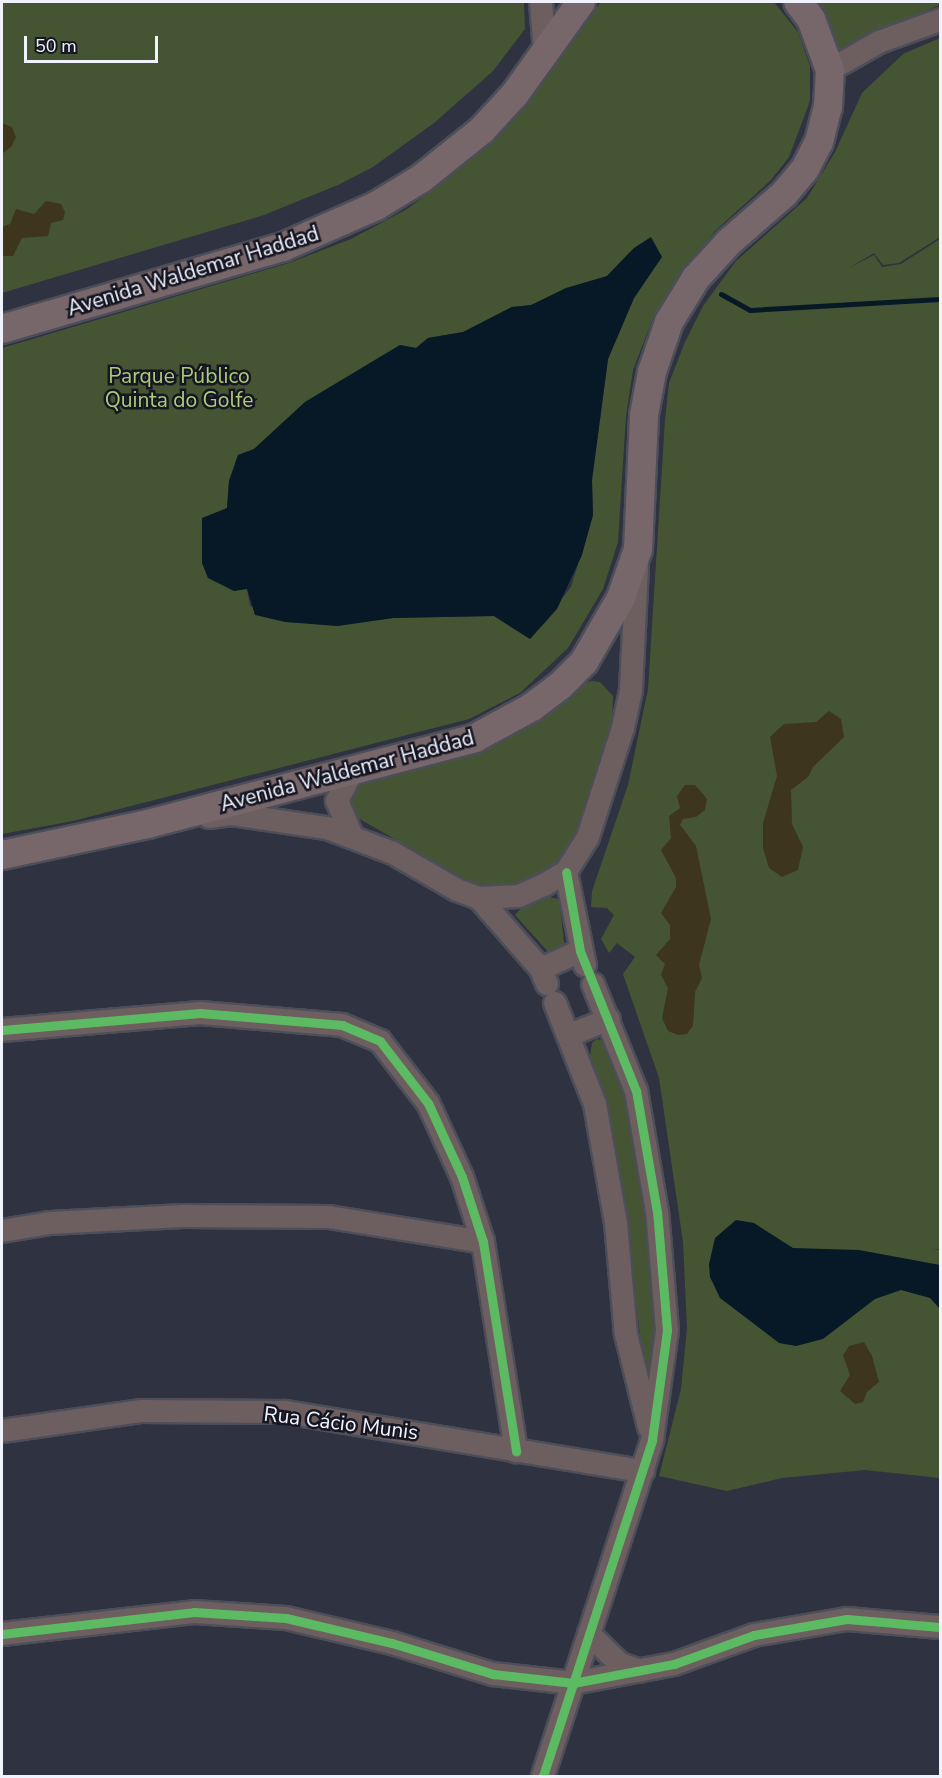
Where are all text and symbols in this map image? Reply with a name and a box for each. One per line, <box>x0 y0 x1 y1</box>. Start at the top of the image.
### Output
scale bar <box>27 24 160 62</box>
text: 50 m <box>35 34 77 58</box>
street label: Avenida Waldemar Haddad <box>64 221 322 321</box>
park label: Parque Público Quinta do Golfe <box>105 363 253 413</box>
street label: Avenida Waldemar Haddad <box>217 725 477 817</box>
street label: Rua Cácio Munis <box>262 1401 420 1445</box>

